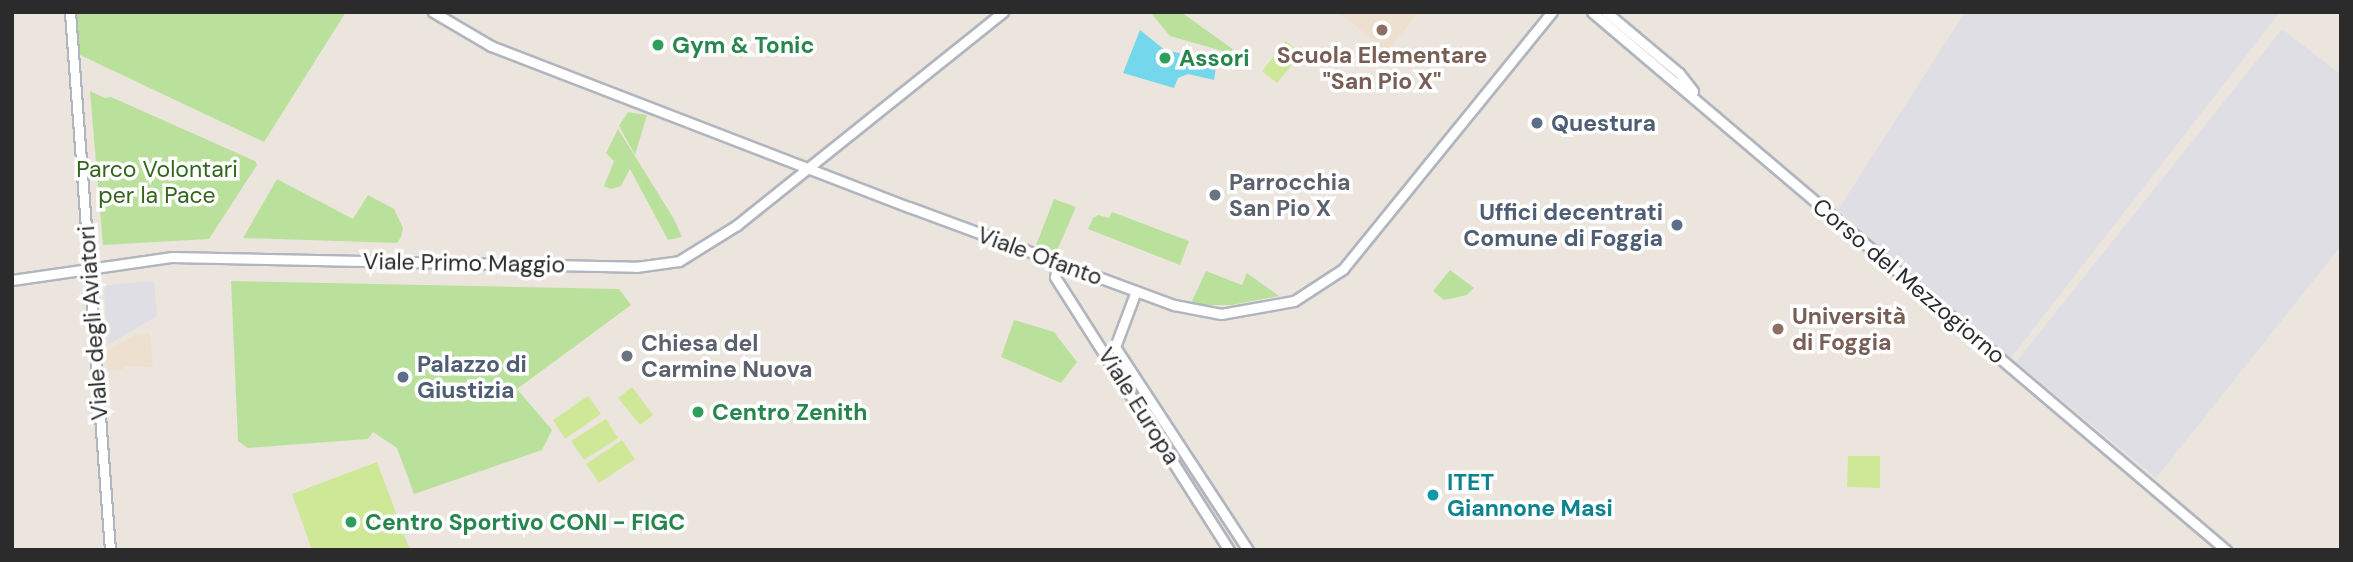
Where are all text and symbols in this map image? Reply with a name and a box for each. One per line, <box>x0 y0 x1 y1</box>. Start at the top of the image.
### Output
marker: Scuola Elementare "San Pio X" <box>1374 22 1390 38</box>
place label: Gym & Tonic <box>672 31 814 59</box>
marker: Gym & Tonic <box>650 37 666 53</box>
place label: Scuola Elementare "San Pio X" <box>1277 41 1487 95</box>
place label: Assori <box>1179 44 1250 72</box>
marker: Assori <box>1157 50 1173 66</box>
place label: Questura <box>1551 109 1656 137</box>
marker: Questura <box>1529 115 1545 131</box>
park label: Parco Volontari per la Pace <box>76 155 238 209</box>
place label: Parrocchia San Pio X <box>1229 168 1350 222</box>
marker: Parrocchia San Pio X <box>1207 187 1223 203</box>
street label: Corso del Mezzogiorno <box>1807 192 2011 370</box>
place label: Uffici decentrati Comune di Foggia <box>1463 198 1663 252</box>
marker: Uffici decentrati Comune di Foggia <box>1669 217 1685 233</box>
street label: Viale Ofanto <box>974 221 1106 291</box>
street label: Viale degli Aviatori <box>72 225 114 421</box>
street label: Viale Primo Maggio <box>363 247 565 279</box>
place label: Università di Foggia <box>1792 302 1906 356</box>
marker: Università di Foggia <box>1770 321 1786 337</box>
place label: Chiesa del Carmine Nuova <box>641 329 812 383</box>
street label: Viale Europa <box>1092 342 1186 470</box>
marker: Chiesa del Carmine Nuova <box>619 348 635 364</box>
place label: Palazzo di Giustizia <box>417 350 527 404</box>
marker: Palazzo di Giustizia <box>395 369 411 385</box>
place label: Centro Zenith <box>712 398 867 426</box>
marker: Centro Zenith <box>690 404 706 420</box>
place label: ITET Giannone Masi <box>1447 468 1613 522</box>
marker: ITET Giannone Masi <box>1425 487 1441 503</box>
place label: Centro Sportivo CONI - FIGC <box>365 508 685 536</box>
marker: Centro Sportivo CONI - FIGC <box>343 514 359 530</box>

